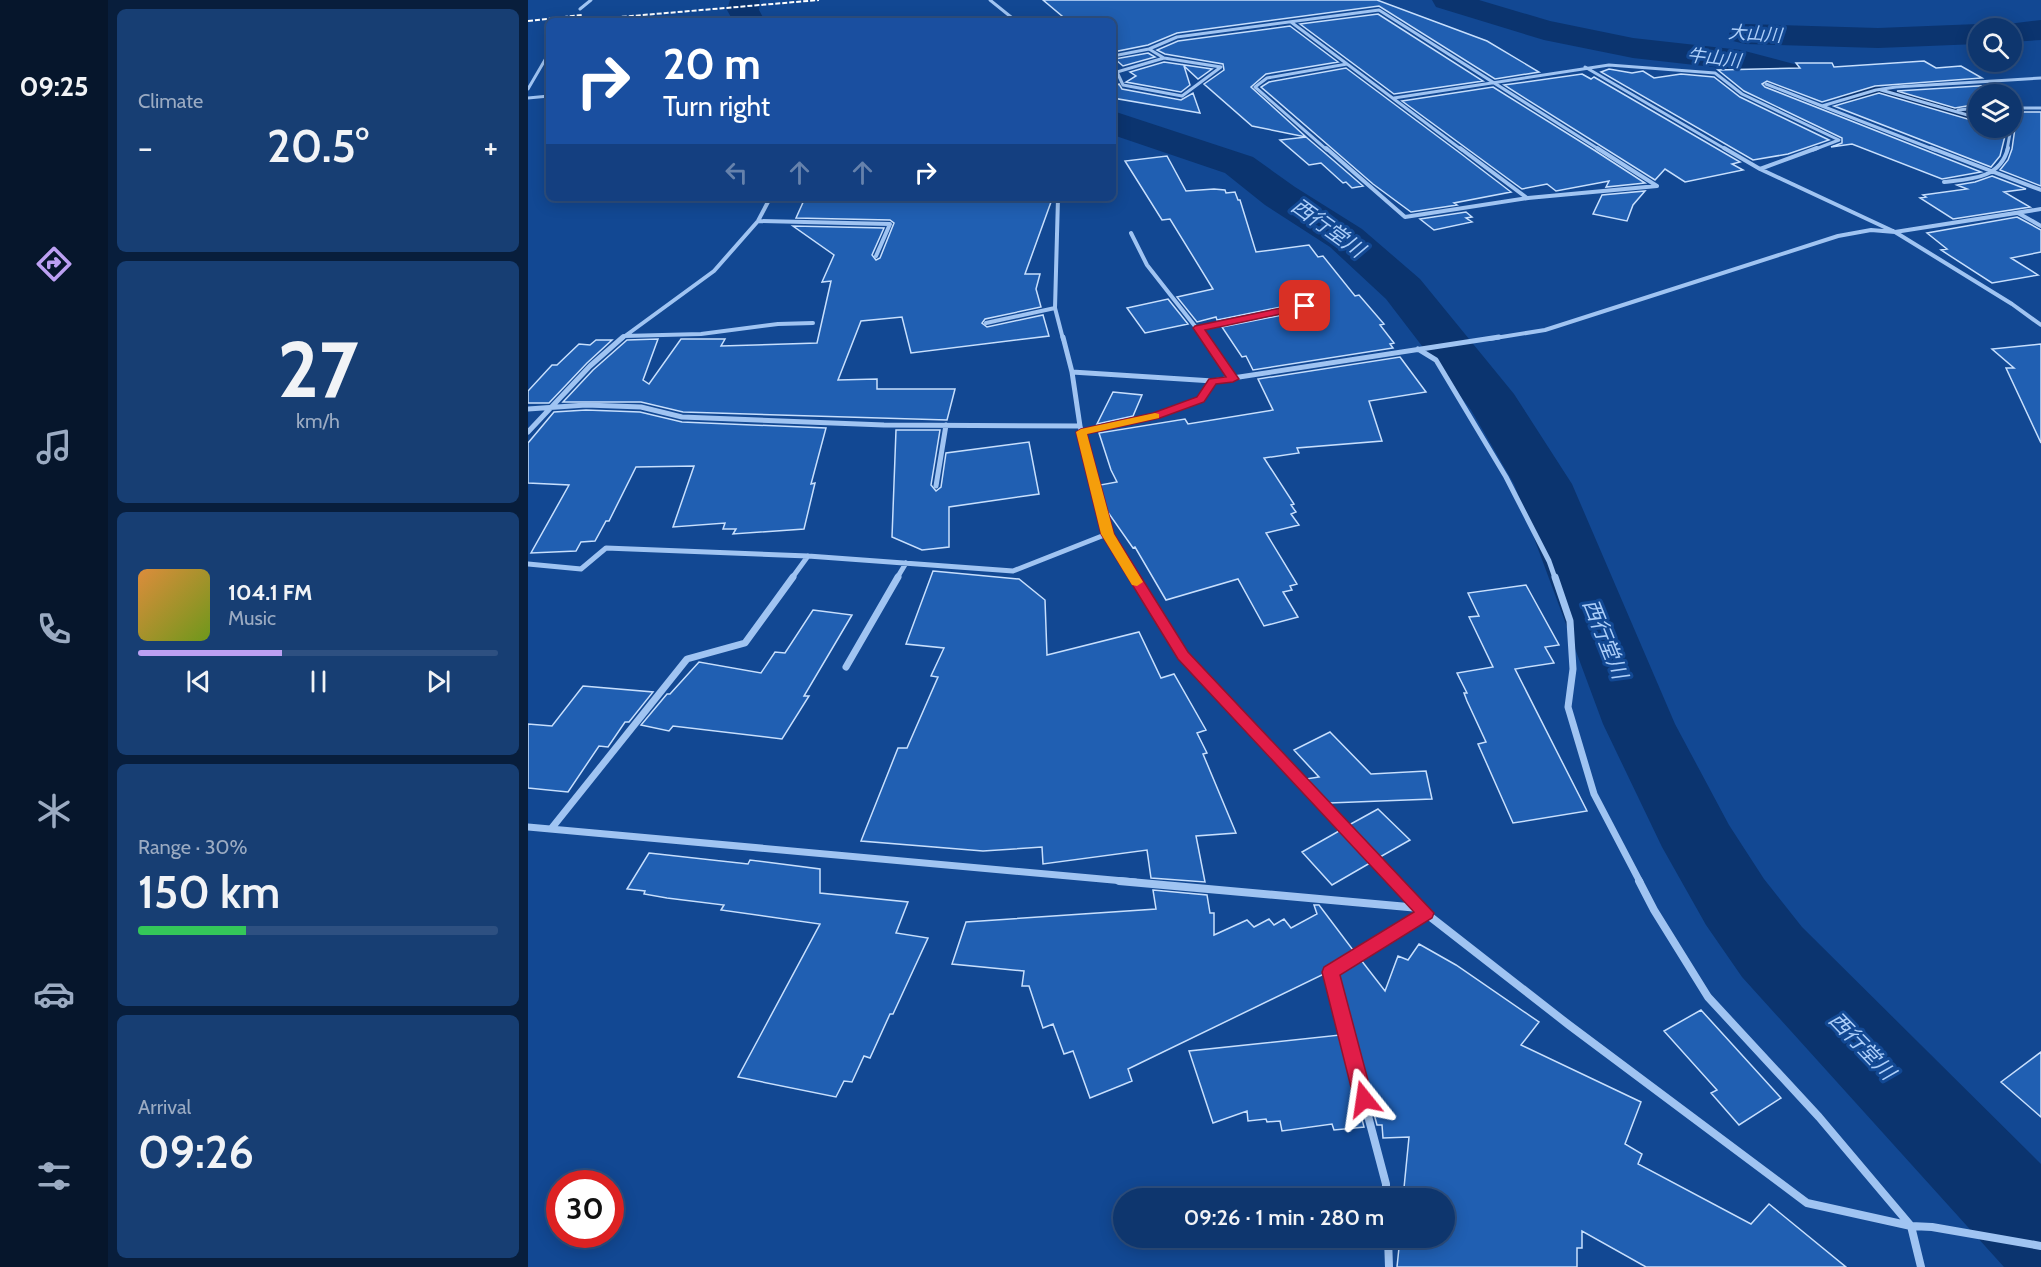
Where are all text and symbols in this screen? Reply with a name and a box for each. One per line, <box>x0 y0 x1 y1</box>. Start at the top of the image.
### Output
map controls <box>1968 18 2022 138</box>
button: search <box>1968 18 2022 72</box>
water label: 大山川 <box>1727 21 1785 47</box>
text: 20 m <box>663 38 761 90</box>
icon: right <box>564 42 642 120</box>
water label: 牛山川 <box>1686 44 1744 72</box>
text: 09:25 <box>19 70 89 103</box>
button: layers <box>1968 84 2022 138</box>
text: Climate <box>138 89 203 113</box>
text: Turn right <box>663 90 770 123</box>
text: 20.5° <box>267 119 369 173</box>
text: − <box>138 127 153 167</box>
text: + <box>483 127 498 167</box>
icon: left <box>720 156 753 189</box>
icon: ahead <box>783 156 816 189</box>
icon: ahead <box>846 156 879 189</box>
icon: right <box>909 156 942 189</box>
water label: 西行堂川 <box>1287 193 1371 264</box>
icon: directions <box>33 243 75 285</box>
pin <box>1279 280 1330 331</box>
icon: arrive <box>1288 289 1321 322</box>
text: 27 <box>277 322 359 417</box>
text: km/h <box>296 409 340 433</box>
icon: music <box>33 426 75 468</box>
text: 104.1 FM <box>228 579 312 606</box>
water label: 西行堂川 <box>1578 595 1634 684</box>
text: Music <box>228 606 276 630</box>
icon: phone <box>33 608 75 650</box>
icon: previous <box>182 665 215 698</box>
icon: pause <box>302 665 335 698</box>
icon: next <box>422 665 455 698</box>
icon: climate <box>33 790 75 832</box>
text: Range · 30% <box>138 835 247 859</box>
text: 150 km <box>138 865 280 919</box>
icon: car <box>33 973 75 1015</box>
water label: 西行堂川 <box>1824 1007 1902 1086</box>
position arrow <box>1332 1067 1396 1131</box>
text: Arrival <box>138 1095 191 1119</box>
text: 09:26 <box>138 1125 254 1179</box>
icon: filters <box>33 1155 75 1197</box>
speed limit sign: 30 <box>546 1170 624 1248</box>
text: 09:26 · 1 min · 280 m <box>1184 1204 1384 1231</box>

